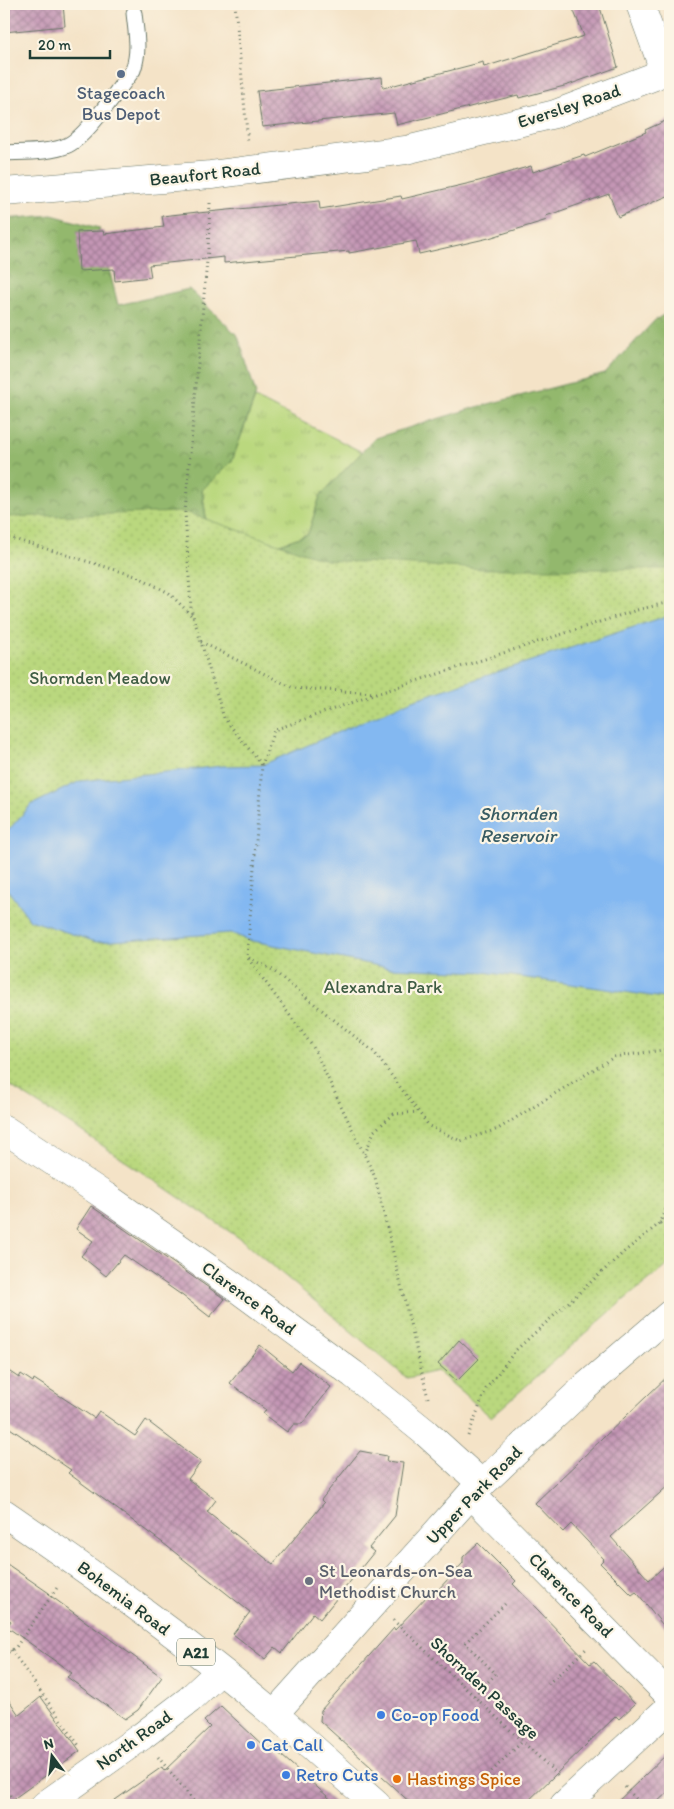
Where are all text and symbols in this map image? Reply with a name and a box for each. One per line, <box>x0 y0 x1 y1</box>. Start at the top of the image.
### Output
scale bar <box>30 28 110 60</box>
text: 20 m <box>38 36 72 54</box>
marker: Stagecoach Bus Depot <box>115 68 127 80</box>
street label: Eversley Road <box>515 79 623 133</box>
place label: Stagecoach Bus Depot <box>77 82 165 125</box>
street label: Beaufort Road <box>148 157 262 191</box>
park label: Shornden Meadow <box>29 667 171 689</box>
water label: Shornden Reservoir <box>479 802 558 847</box>
park label: Alexandra Park <box>324 976 443 998</box>
street label: Clarence Road <box>198 1256 301 1340</box>
street label: Upper Park Road <box>421 1441 527 1549</box>
street label: Clarence Road <box>524 1548 618 1642</box>
street label: Bohemia Road <box>73 1556 175 1640</box>
place label: St Leonards-on-Sea Methodist Church <box>319 1560 473 1603</box>
marker: St Leonards-on-Sea Methodist Church <box>303 1575 315 1587</box>
street label: Shornden Passage <box>426 1632 544 1744</box>
road number: A21 <box>177 1638 215 1665</box>
place label: Co-op Food <box>391 1704 479 1726</box>
street label: North Road <box>92 1705 176 1775</box>
marker: Co-op Food <box>375 1709 387 1721</box>
north arrow <box>28 1732 78 1782</box>
text: N <box>42 1734 56 1753</box>
place label: Cat Call <box>261 1734 323 1756</box>
marker: Cat Call <box>245 1739 257 1751</box>
place label: Retro Cuts <box>296 1764 378 1786</box>
place label: Hastings Spice <box>407 1768 521 1790</box>
marker: Retro Cuts <box>280 1769 292 1781</box>
marker: Hastings Spice <box>391 1773 403 1785</box>

